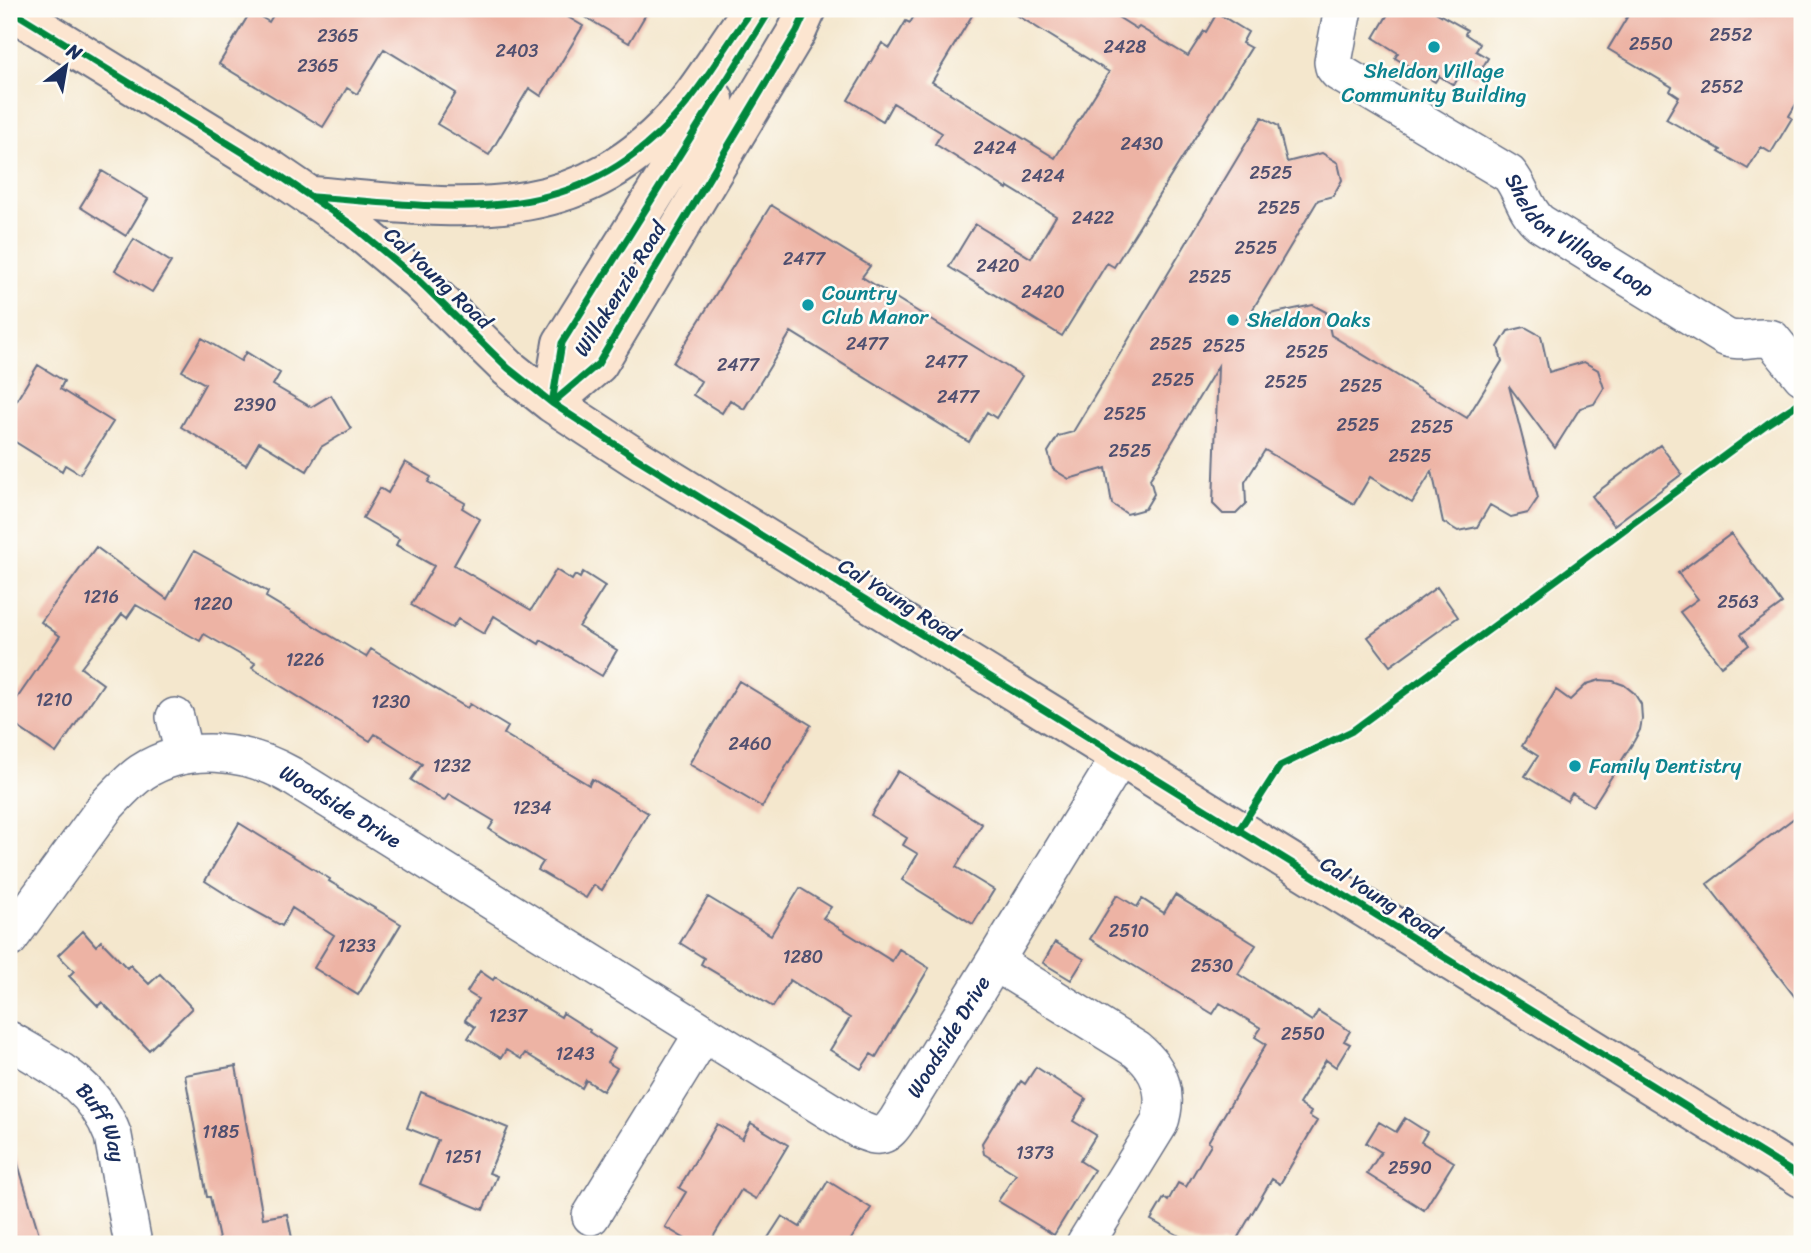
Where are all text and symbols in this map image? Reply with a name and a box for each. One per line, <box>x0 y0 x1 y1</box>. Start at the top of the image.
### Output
house number: 2552 <box>1710 19 1752 51</box>
house number: 2365 <box>317 20 359 52</box>
house number: 2550 <box>1629 28 1673 60</box>
house number: 2428 <box>1104 31 1147 63</box>
north arrow <box>32 32 102 102</box>
text: N <box>59 34 89 70</box>
house number: 2403 <box>496 35 539 67</box>
marker: Sheldon Village Community Building <box>1426 39 1442 55</box>
house number: 2365 <box>297 50 339 82</box>
place label: Sheldon Village Community Building <box>1341 52 1527 114</box>
house number: 2552 <box>1701 71 1743 103</box>
house number: 2430 <box>1121 128 1163 160</box>
house number: 2424 <box>973 132 1017 164</box>
house number: 2525 <box>1250 157 1292 189</box>
house number: 2424 <box>1021 160 1065 192</box>
street label: Sheldon Village Loop <box>1494 165 1662 308</box>
house number: 2525 <box>1258 192 1300 224</box>
house number: 2422 <box>1072 202 1114 234</box>
street label: Willakenzie Road <box>563 212 678 364</box>
street label: Cal Young Road <box>374 217 503 340</box>
house number: 2525 <box>1235 232 1277 264</box>
house number: 2477 <box>783 243 827 275</box>
house number: 2420 <box>976 250 1020 282</box>
house number: 2525 <box>1189 261 1231 293</box>
place label: Country Club Manor <box>822 274 929 336</box>
house number: 2420 <box>1021 276 1065 308</box>
marker: Country Club Manor <box>800 297 816 313</box>
place label: Sheldon Oaks <box>1247 301 1371 339</box>
marker: Sheldon Oaks <box>1225 312 1241 328</box>
house number: 2477 <box>846 328 890 360</box>
house number: 2525 <box>1150 328 1192 360</box>
house number: 2525 <box>1203 330 1245 362</box>
house number: 2525 <box>1286 336 1328 368</box>
house number: 2477 <box>925 346 969 378</box>
house number: 2477 <box>717 349 761 381</box>
house number: 2525 <box>1152 364 1194 396</box>
house number: 2525 <box>1265 366 1307 398</box>
house number: 2525 <box>1340 370 1382 402</box>
house number: 2477 <box>937 381 981 413</box>
house number: 2390 <box>234 389 276 421</box>
house number: 2525 <box>1104 398 1146 430</box>
house number: 2525 <box>1337 409 1379 441</box>
house number: 2525 <box>1411 411 1453 443</box>
house number: 2525 <box>1109 435 1151 467</box>
house number: 2525 <box>1389 440 1431 472</box>
street label: Cal Young Road <box>830 547 969 654</box>
house number: 1216 <box>83 581 119 613</box>
house number: 2563 <box>1717 586 1759 618</box>
house number: 1220 <box>193 588 233 620</box>
house number: 1226 <box>286 644 324 676</box>
house number: 1210 <box>35 684 73 716</box>
house number: 1230 <box>371 686 411 718</box>
house number: 2460 <box>728 728 772 760</box>
place label: Family Dentistry <box>1589 747 1741 785</box>
house number: 1232 <box>433 750 471 782</box>
street label: Woodside Drive <box>272 754 409 859</box>
marker: Family Dentistry <box>1567 758 1583 774</box>
house number: 1234 <box>512 792 552 824</box>
street label: Cal Young Road <box>1312 845 1451 952</box>
house number: 2510 <box>1109 915 1149 947</box>
house number: 1233 <box>338 930 376 962</box>
house number: 1280 <box>783 941 823 973</box>
house number: 2530 <box>1191 950 1233 982</box>
street label: Woodside Drive <box>896 968 1001 1106</box>
house number: 1237 <box>489 1000 529 1032</box>
house number: 2550 <box>1281 1018 1325 1050</box>
house number: 1243 <box>555 1038 595 1070</box>
street label: Buff Way <box>66 1073 136 1165</box>
house number: 1185 <box>202 1116 240 1148</box>
house number: 1373 <box>1016 1137 1054 1169</box>
house number: 1251 <box>445 1141 482 1173</box>
house number: 2590 <box>1388 1152 1432 1184</box>

